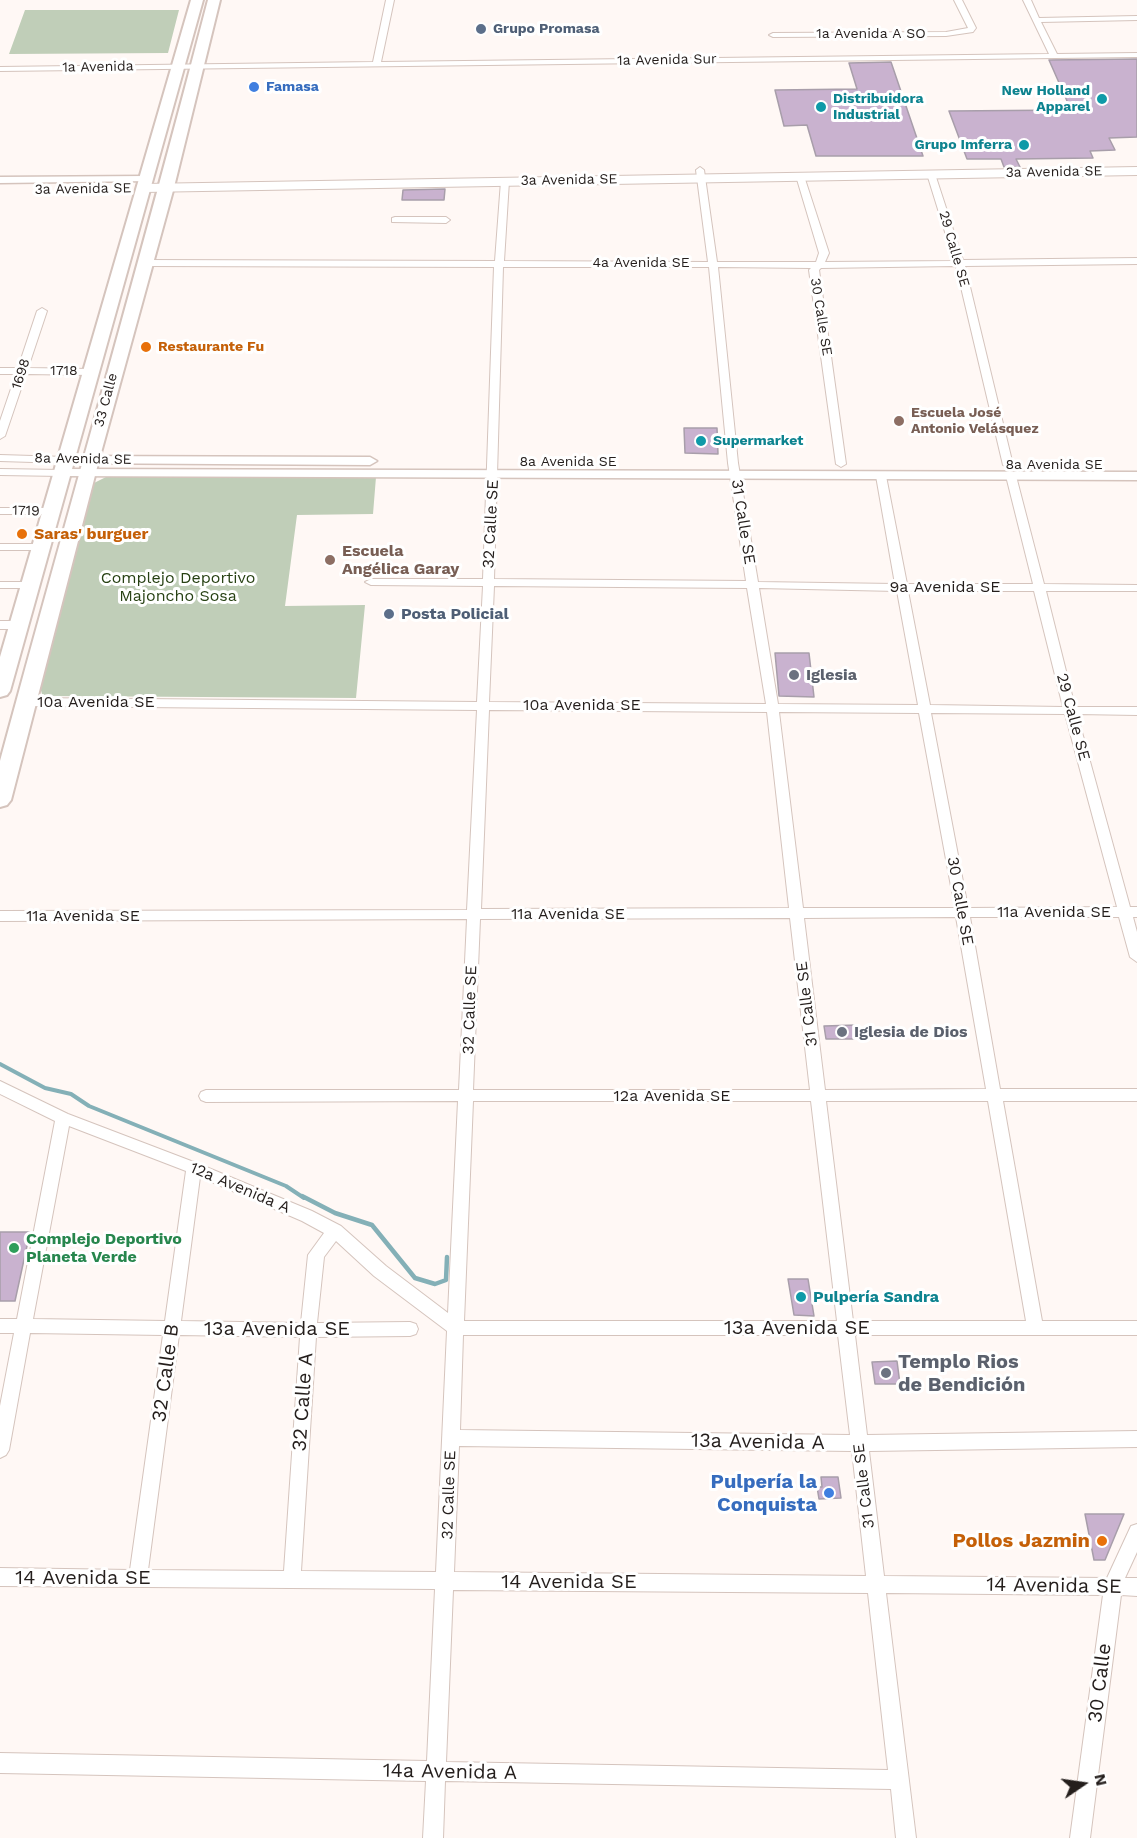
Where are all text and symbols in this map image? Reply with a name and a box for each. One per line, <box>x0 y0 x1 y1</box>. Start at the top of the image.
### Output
place label: Grupo Promasa <box>493 21 599 37</box>
marker: Grupo Promasa <box>474 22 488 36</box>
street label: 1a Avenida A SO <box>816 26 926 42</box>
street label: 1a Avenida Sur <box>617 51 717 69</box>
street label: 1a Avenida <box>62 58 134 76</box>
place label: Famasa <box>266 79 319 95</box>
marker: Famasa <box>247 80 261 94</box>
place label: New Holland Apparel <box>1002 83 1090 116</box>
place label: Distribuidora Industrial <box>833 91 924 124</box>
marker: New Holland Apparel <box>1095 92 1109 106</box>
marker: Distribuidora Industrial <box>814 100 828 114</box>
place label: Grupo Imferra <box>915 137 1012 153</box>
marker: Grupo Imferra <box>1017 138 1031 152</box>
street label: 3a Avenida SE <box>1005 163 1103 181</box>
street label: 3a Avenida SE <box>520 171 618 189</box>
street label: 3a Avenida SE <box>34 180 132 198</box>
street label: 29 Calle SE <box>935 209 973 289</box>
street label: 4a Avenida SE <box>592 255 690 271</box>
street label: 30 Calle SE <box>807 277 835 357</box>
place label: Restaurante Fu <box>158 339 264 355</box>
marker: Restaurante Fu <box>139 340 153 354</box>
street label: 1698 <box>8 357 34 391</box>
street label: 1718 <box>50 363 78 379</box>
street label: 33 Calle <box>91 371 121 429</box>
place label: Escuela José Antonio Velásquez <box>911 405 1039 437</box>
marker: Escuela José Antonio Velásquez <box>892 414 906 428</box>
place label: Supermarket <box>713 433 803 449</box>
marker: Supermarket <box>694 434 708 448</box>
street label: 8a Avenida SE <box>34 450 132 468</box>
street label: 8a Avenida SE <box>519 454 617 470</box>
street label: 8a Avenida SE <box>1005 457 1103 473</box>
street label: 31 Calle SE <box>727 478 759 566</box>
street label: 32 Calle SE <box>479 479 503 569</box>
street label: 1719 <box>12 502 40 520</box>
place label: Saras' burguer <box>34 524 148 544</box>
marker: Saras' burguer <box>15 527 29 541</box>
place label: Escuela Angélica Garay <box>342 541 459 579</box>
marker: Escuela Angélica Garay <box>323 553 337 567</box>
park label: Complejo Deportivo Majoncho Sosa <box>101 568 255 606</box>
street label: 9a Avenida SE <box>889 577 1001 597</box>
place label: Posta Policial <box>401 604 509 624</box>
marker: Posta Policial <box>382 607 396 621</box>
place label: Iglesia <box>806 665 857 685</box>
marker: Iglesia <box>787 668 801 682</box>
street label: 29 Calle SE <box>1052 671 1094 763</box>
street label: 10a Avenida SE <box>37 692 155 712</box>
street label: 10a Avenida SE <box>523 695 641 715</box>
street label: 30 Calle SE <box>943 855 977 947</box>
street label: 11a Avenida SE <box>997 902 1111 922</box>
street label: 11a Avenida SE <box>511 904 625 924</box>
street label: 11a Avenida SE <box>26 906 140 926</box>
street label: 31 Calle SE <box>792 960 822 1048</box>
street label: 32 Calle SE <box>459 965 481 1055</box>
place label: Iglesia de Dios <box>854 1022 968 1042</box>
marker: Iglesia de Dios <box>835 1025 849 1039</box>
street label: 12a Avenida SE <box>614 1086 730 1106</box>
street label: 12a Avenida A <box>187 1158 293 1218</box>
place label: Complejo Deportivo Planeta Verde <box>26 1229 182 1267</box>
marker: Complejo Deportivo Planeta Verde <box>7 1241 21 1255</box>
place label: Pulpería Sandra <box>813 1287 939 1307</box>
marker: Pulpería Sandra <box>794 1290 808 1304</box>
street label: 13a Avenida SE <box>724 1316 870 1340</box>
street label: 13a Avenida SE <box>204 1317 350 1341</box>
street label: 32 Calle B <box>147 1322 185 1424</box>
place label: Templo Rios de Bendición <box>898 1350 1025 1397</box>
street label: 32 Calle A <box>288 1352 318 1452</box>
marker: Templo Rios de Bendición <box>879 1366 893 1380</box>
street label: 13a Avenida A <box>691 1429 825 1455</box>
street label: 31 Calle SE <box>849 1442 879 1530</box>
street label: 32 Calle SE <box>438 1450 460 1540</box>
place label: Pulpería la Conquista <box>711 1470 817 1517</box>
marker: Pulpería la Conquista <box>822 1486 836 1500</box>
place label: Pollos Jazmin <box>952 1529 1090 1553</box>
marker: Pollos Jazmin <box>1095 1534 1109 1548</box>
street label: 14 Avenida SE <box>15 1566 151 1590</box>
street label: 14 Avenida SE <box>501 1570 637 1594</box>
street label: 14 Avenida SE <box>986 1573 1122 1599</box>
street label: 30 Calle <box>1083 1642 1117 1724</box>
north arrow <box>1053 1754 1113 1814</box>
street label: 14a Avenida A <box>383 1759 517 1785</box>
text: N <box>1090 1772 1112 1788</box>

